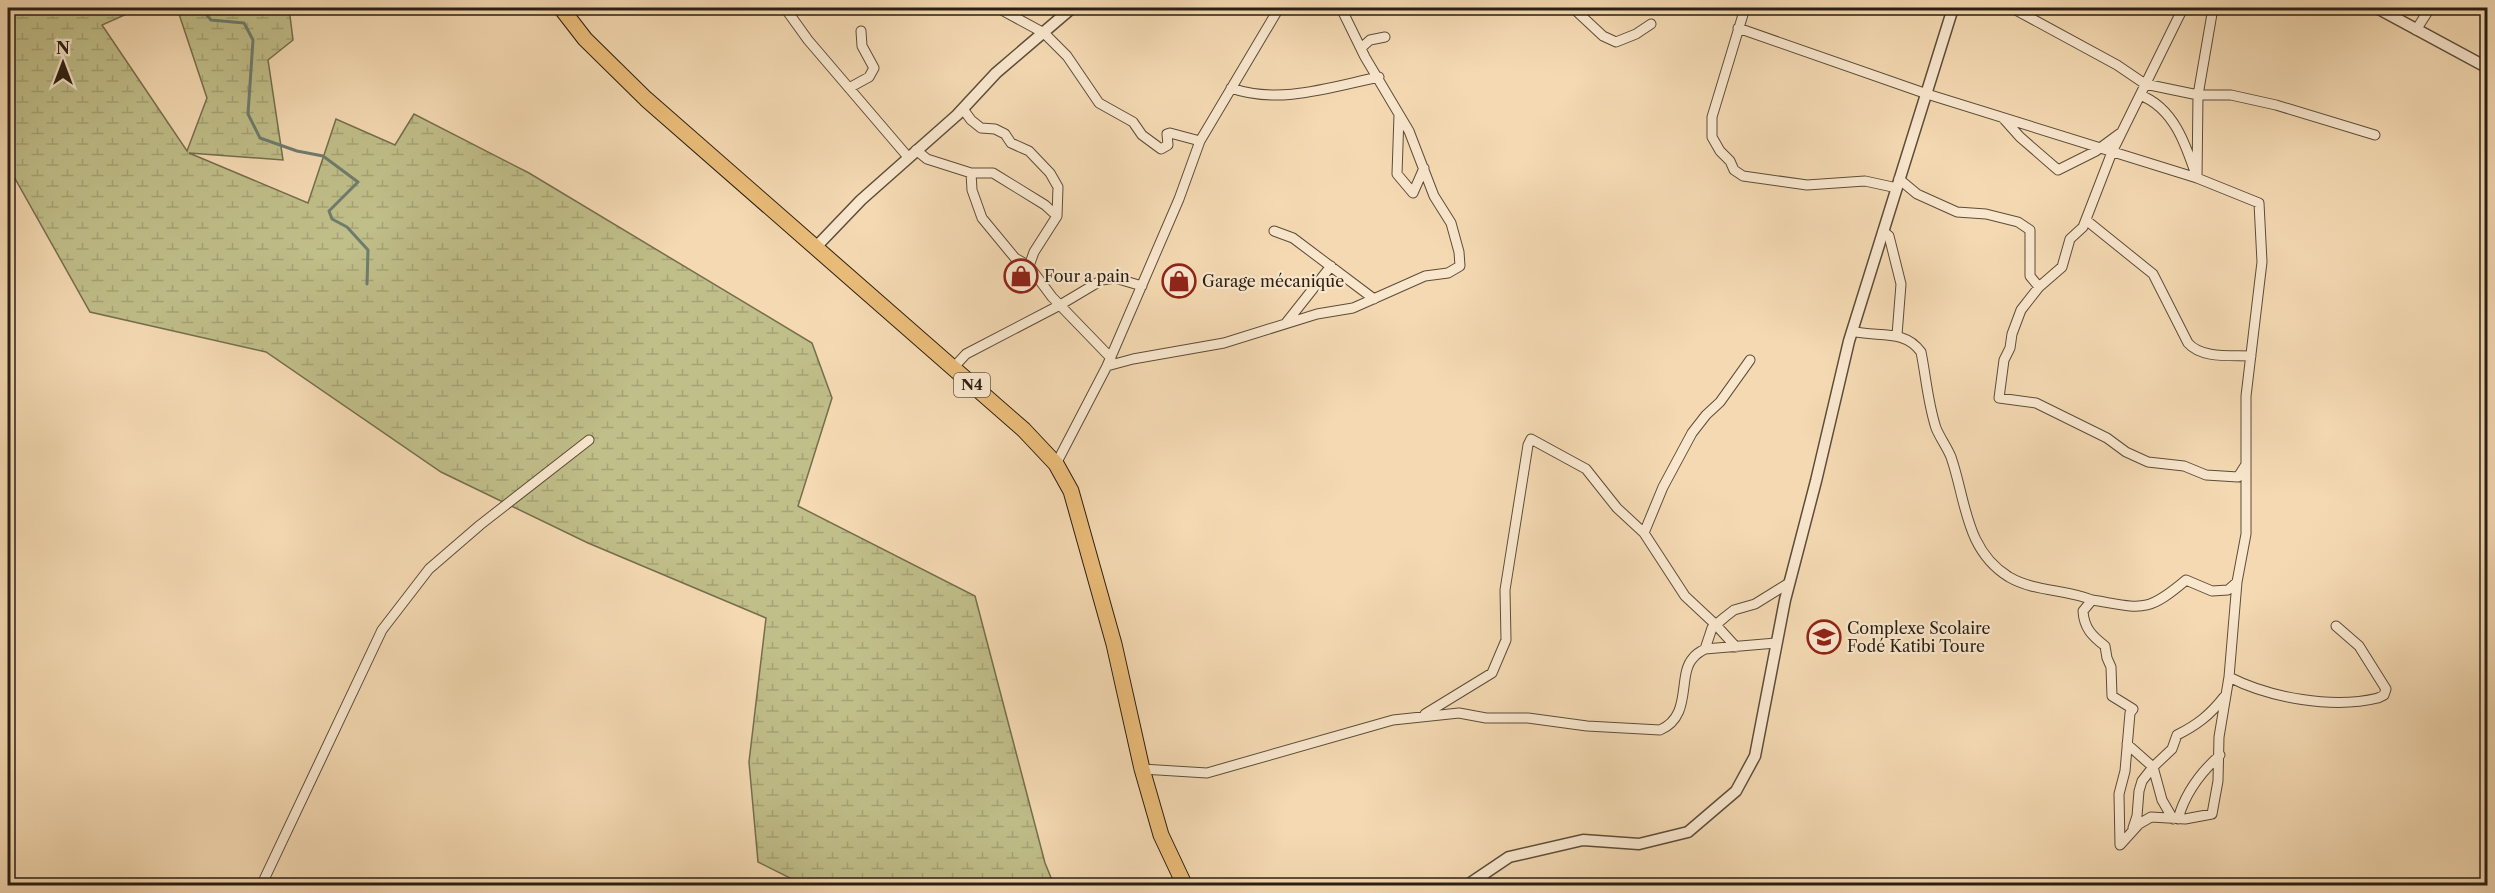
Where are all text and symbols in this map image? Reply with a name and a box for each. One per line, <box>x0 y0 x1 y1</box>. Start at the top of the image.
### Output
north arrow <box>33 33 93 93</box>
text: N <box>56 38 70 58</box>
shop icon: Four a pain <box>1003 258 1039 294</box>
shop icon: Garage mécanique <box>1161 263 1197 299</box>
place label: Four a pain <box>1044 266 1130 286</box>
place label: Garage mécanique <box>1202 271 1344 291</box>
road number: N4 <box>954 373 990 397</box>
place label: Complexe Scolaire Fodé Katibi Toure <box>1847 618 1991 656</box>
school or university icon: Complexe Scolaire Fodé Katibi Toure <box>1806 619 1842 655</box>

